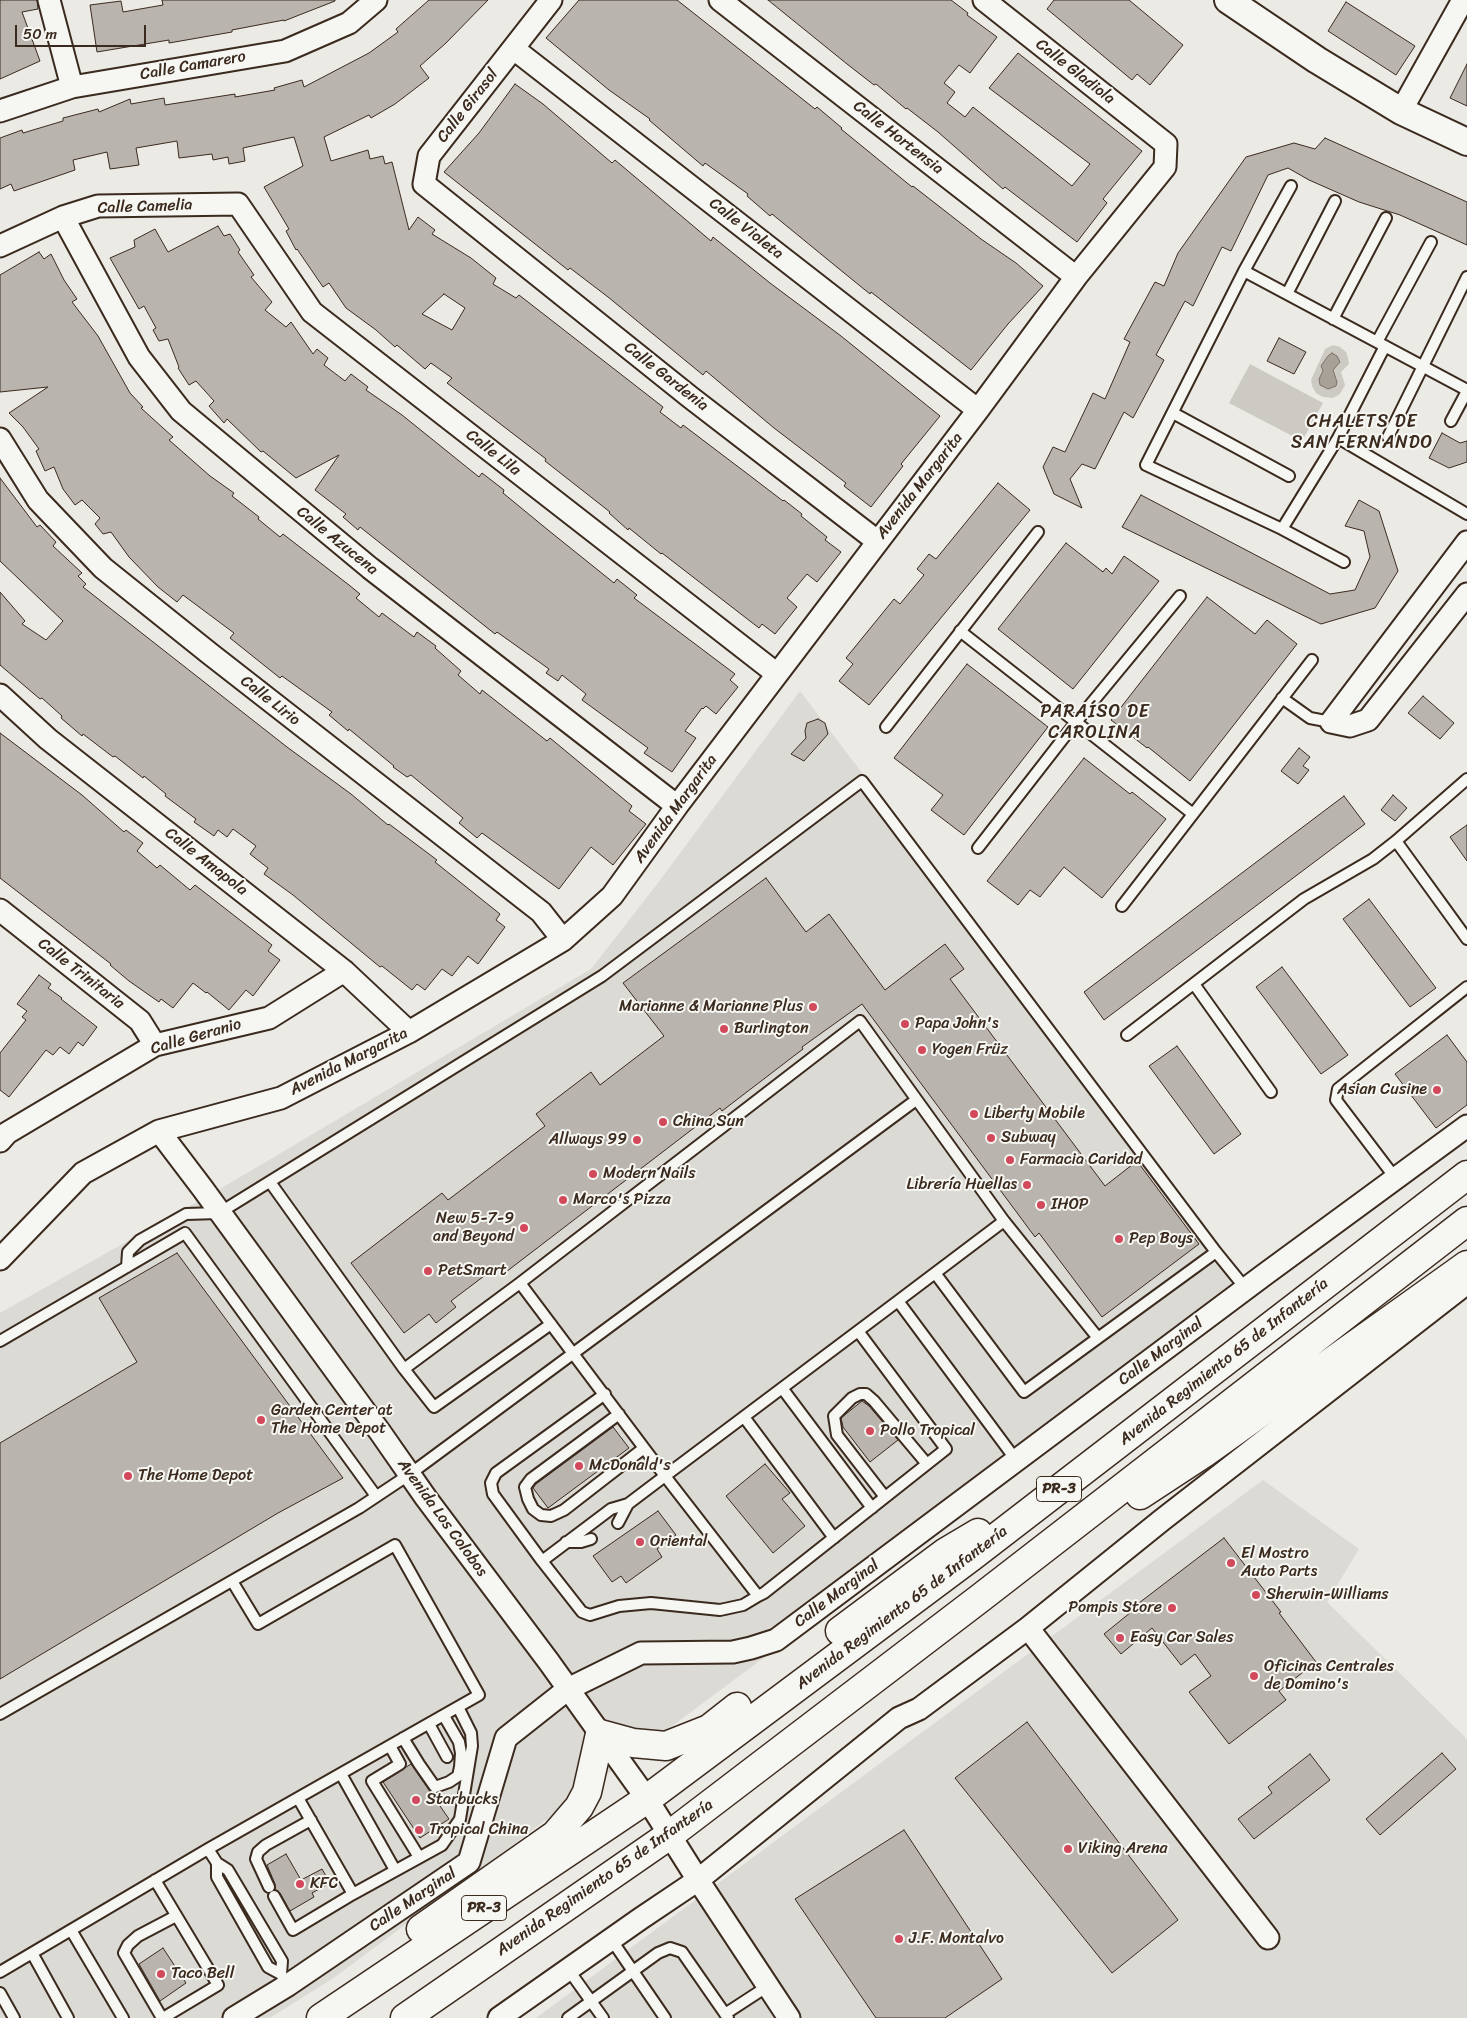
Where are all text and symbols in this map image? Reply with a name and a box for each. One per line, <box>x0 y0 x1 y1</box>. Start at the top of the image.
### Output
scale bar <box>18 15 149 47</box>
text: 50 m <box>23 21 57 47</box>
street label: Calle Gladiola <box>1031 35 1119 109</box>
street label: Calle Camarero <box>139 47 247 85</box>
street label: Calle Girasol <box>433 65 503 147</box>
street label: Calle Hortensia <box>849 97 947 179</box>
street label: Calle Violeta <box>705 194 787 264</box>
street label: Calle Camelia <box>97 196 193 218</box>
street label: Calle Gardenia <box>620 338 712 416</box>
district label: CHALETS DE SAN FERNANDO <box>1289 411 1435 454</box>
street label: Calle Lila <box>462 426 524 480</box>
street label: Avenida Margarita <box>873 429 967 543</box>
street label: Calle Azucena <box>292 502 382 580</box>
street label: Calle Lirio <box>236 672 304 730</box>
district label: PARAÍSO DE CAROLINA <box>1040 701 1150 744</box>
street label: Avenida Margarita <box>630 751 722 867</box>
street label: Calle Amapola <box>161 824 251 900</box>
street label: Calle Trinitaria <box>34 934 128 1014</box>
place label: Marianne & Marianne Plus <box>619 997 803 1017</box>
marker: Marianne & Marianne Plus <box>807 1001 819 1013</box>
place label: Papa John's <box>915 1014 999 1034</box>
street label: Calle Geranio <box>148 1015 244 1059</box>
marker: Papa John's <box>899 1018 911 1030</box>
place label: Burlington <box>734 1019 809 1039</box>
marker: Burlington <box>718 1023 730 1035</box>
street label: Avenida Margarita <box>287 1024 411 1100</box>
place label: Yogen Früz <box>932 1040 1008 1060</box>
marker: Yogen Früz <box>916 1044 928 1056</box>
place label: Asian Cusine <box>1337 1080 1427 1100</box>
marker: Asian Cusine <box>1431 1084 1443 1096</box>
place label: Liberty Mobile <box>984 1104 1085 1124</box>
marker: Liberty Mobile <box>968 1108 980 1120</box>
place label: China Sun <box>673 1112 744 1132</box>
marker: China Sun <box>657 1116 669 1128</box>
place label: Subway <box>1001 1128 1056 1148</box>
place label: Allways 99 <box>549 1130 627 1150</box>
marker: Subway <box>985 1132 997 1144</box>
marker: Allways 99 <box>631 1134 643 1146</box>
place label: Farmacia Caridad <box>1020 1150 1142 1170</box>
marker: Farmacia Caridad <box>1004 1154 1016 1166</box>
place label: Modern Nails <box>603 1164 696 1184</box>
marker: Modern Nails <box>587 1168 599 1180</box>
place label: Librería Huellas <box>907 1175 1017 1195</box>
marker: Librería Huellas <box>1021 1179 1033 1191</box>
place label: Marco's Pizza <box>573 1190 671 1210</box>
marker: Marco's Pizza <box>557 1194 569 1206</box>
place label: IHOP <box>1051 1195 1088 1215</box>
marker: IHOP <box>1035 1199 1047 1211</box>
place label: New 5-7-9 and Beyond <box>433 1209 514 1247</box>
marker: New 5-7-9 and Beyond <box>518 1222 530 1234</box>
place label: Pep Boys <box>1129 1229 1193 1249</box>
marker: Pep Boys <box>1113 1233 1125 1245</box>
place label: PetSmart <box>438 1261 507 1281</box>
marker: PetSmart <box>422 1265 434 1277</box>
street label: Avenida Regimiento 65 de Infantería <box>1116 1274 1332 1450</box>
street label: Calle Marginal <box>1115 1314 1207 1390</box>
place label: Garden Center at The Home Depot <box>271 1401 393 1439</box>
marker: Garden Center at The Home Depot <box>255 1414 267 1426</box>
place label: Pollo Tropical <box>880 1421 975 1441</box>
marker: Pollo Tropical <box>864 1425 876 1437</box>
street label: Avenida Los Colobos <box>393 1455 491 1581</box>
place label: McDonald's <box>589 1456 671 1476</box>
marker: McDonald's <box>573 1460 585 1472</box>
place label: The Home Depot <box>138 1466 253 1486</box>
marker: The Home Depot <box>122 1470 134 1482</box>
road number: PR-3 <box>1036 1476 1082 1502</box>
street label: Avenida Regimiento 65 de Infantería <box>792 1522 1012 1694</box>
place label: Oriental <box>650 1532 707 1552</box>
marker: Oriental <box>634 1536 646 1548</box>
place label: El Mostro Auto Parts <box>1241 1544 1317 1582</box>
street label: Calle Marginal <box>791 1556 883 1632</box>
marker: El Mostro Auto Parts <box>1225 1557 1237 1569</box>
place label: Sherwin-Williams <box>1266 1585 1389 1605</box>
marker: Sherwin-Williams <box>1250 1589 1262 1601</box>
place label: Pompis Store <box>1068 1598 1162 1618</box>
marker: Pompis Store <box>1166 1602 1178 1614</box>
place label: Easy Car Sales <box>1130 1628 1234 1648</box>
marker: Easy Car Sales <box>1114 1632 1126 1644</box>
place label: Oficinas Centrales de Domino's <box>1264 1657 1394 1695</box>
marker: Oficinas Centrales de Domino's <box>1248 1670 1260 1682</box>
place label: Starbucks <box>426 1790 498 1810</box>
marker: Starbucks <box>410 1794 422 1806</box>
street label: Avenida Regimiento 65 de Infantería <box>493 1796 717 1960</box>
place label: Tropical China <box>429 1820 528 1840</box>
marker: Tropical China <box>413 1824 425 1836</box>
place label: Viking Arena <box>1078 1839 1168 1859</box>
marker: Viking Arena <box>1062 1843 1074 1855</box>
street label: Calle Marginal <box>366 1864 460 1936</box>
place label: KFC <box>310 1874 338 1894</box>
marker: KFC <box>294 1878 306 1890</box>
road number: PR-3 <box>462 1896 506 1920</box>
place label: J.F. Montalvo <box>909 1929 1004 1949</box>
marker: J.F. Montalvo <box>893 1933 905 1945</box>
place label: Taco Bell <box>171 1964 234 1984</box>
marker: Taco Bell <box>155 1968 167 1980</box>

